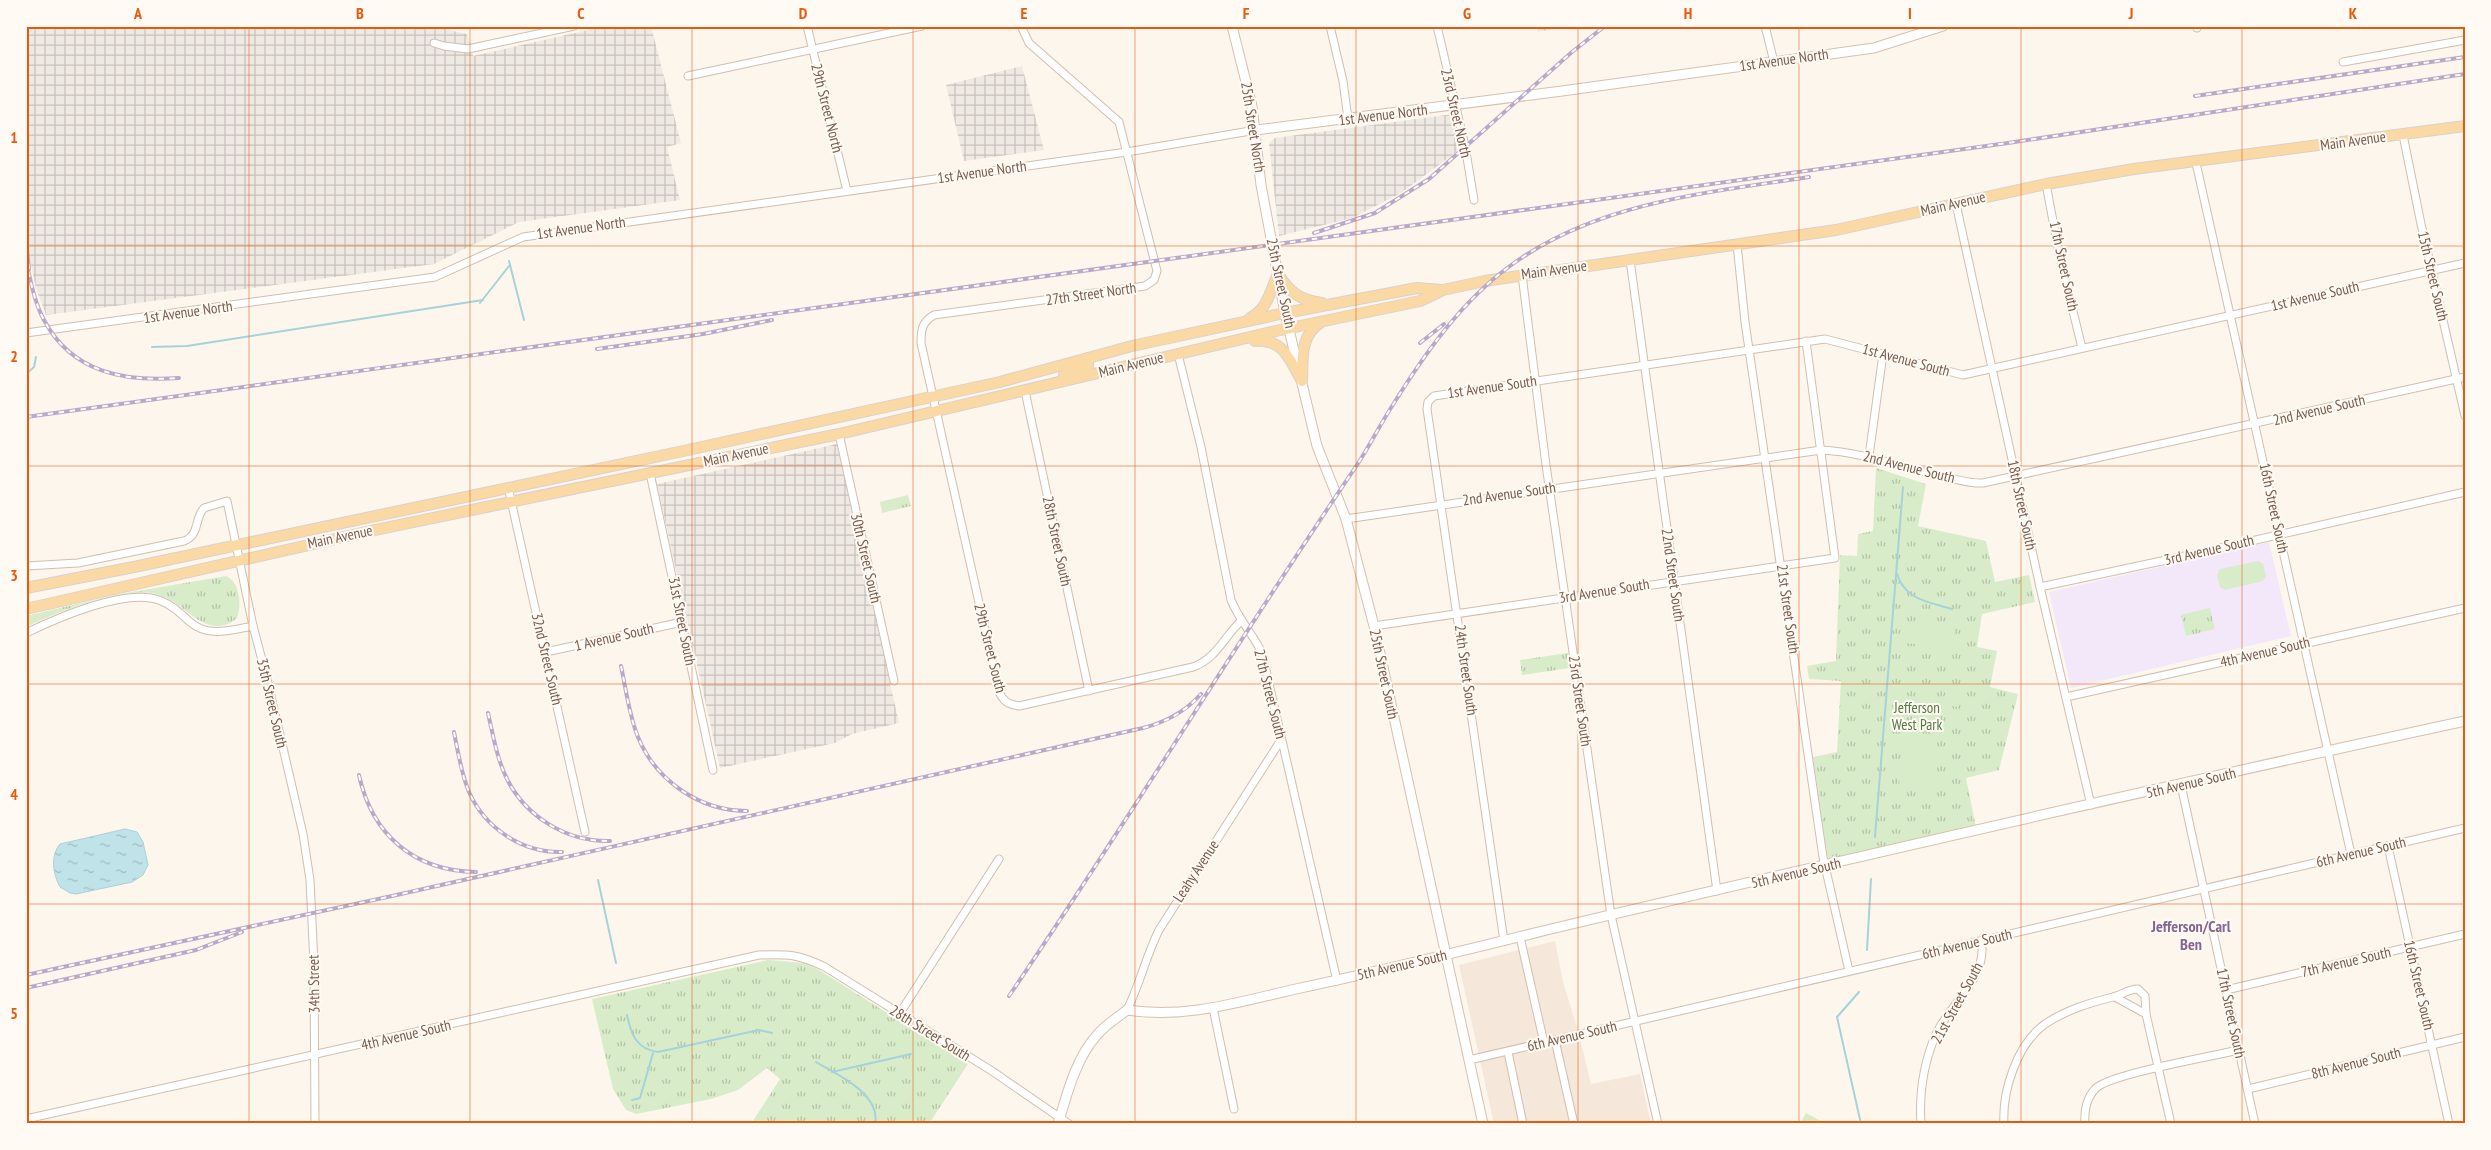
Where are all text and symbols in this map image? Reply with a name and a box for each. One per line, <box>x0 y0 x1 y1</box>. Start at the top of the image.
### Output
text: A <box>133 3 143 23</box>
text: B <box>356 3 364 23</box>
text: C <box>577 3 585 23</box>
text: D <box>799 3 808 23</box>
text: E <box>1021 3 1028 23</box>
text: F <box>1243 3 1250 23</box>
text: G <box>1463 3 1471 23</box>
text: H <box>1684 3 1692 23</box>
text: I <box>1908 3 1912 23</box>
text: J <box>2128 3 2133 23</box>
text: K <box>2349 3 2358 23</box>
street label: 1st Avenue North <box>1738 44 1830 75</box>
street label: 29th Street North <box>807 61 848 155</box>
street label: 23rd Street North <box>1437 66 1476 159</box>
street label: 25th Street North <box>1237 80 1270 174</box>
street label: 1st Avenue North <box>1337 100 1429 129</box>
street label: Main Avenue <box>2319 126 2387 155</box>
text: 1 <box>10 127 18 147</box>
street label: 1st Avenue North <box>936 156 1028 187</box>
street label: Main Avenue <box>1919 187 1987 220</box>
street label: 1st Avenue North <box>535 212 627 243</box>
street label: 17th Street South <box>2046 219 2083 313</box>
street label: 15th Street South <box>2414 229 2453 323</box>
street label: 25th Street South <box>1263 236 1300 330</box>
street label: Main Avenue <box>1520 255 1588 284</box>
street label: 1st Avenue South <box>2269 276 2361 315</box>
street label: 27th Street North <box>1044 278 1137 309</box>
street label: 1st Avenue North <box>142 296 234 327</box>
street label: 1st Avenue South <box>1860 339 1952 380</box>
text: 2 <box>10 346 18 366</box>
street label: Main Avenue <box>1097 347 1165 382</box>
street label: 1st Avenue South <box>1446 371 1538 402</box>
street label: 2nd Avenue South <box>2271 390 2367 429</box>
street label: Main Avenue <box>702 438 770 471</box>
street label: 2nd Avenue South <box>1861 446 1957 487</box>
street label: 18th Street South <box>2004 458 2041 552</box>
street label: 16th Street South <box>2256 461 2293 555</box>
street label: 2nd Avenue South <box>1461 478 1557 509</box>
street label: 28th Street South <box>1039 494 1076 588</box>
street label: 30th Street South <box>847 511 886 605</box>
street label: Main Avenue <box>306 520 374 553</box>
street label: 22nd Street South <box>1658 527 1689 623</box>
street label: 3rd Avenue South <box>2162 530 2256 569</box>
street label: 21st Street South <box>1773 563 1804 655</box>
text: 3 <box>10 565 18 585</box>
street label: 3rd Avenue South <box>1557 574 1651 607</box>
street label: 31st Street South <box>665 575 700 667</box>
street label: 29th Street South <box>970 601 1011 695</box>
street label: 32nd Street South <box>528 611 567 707</box>
street label: 1 Avenue South <box>572 618 655 655</box>
street label: 24th Street South <box>1451 623 1482 717</box>
street label: 25th Street South <box>1366 627 1403 721</box>
street label: 4th Avenue South <box>2218 632 2312 671</box>
street label: 27th Street South <box>1250 647 1291 741</box>
street label: 23rd Street South <box>1565 654 1596 748</box>
street label: 35th Street South <box>253 656 292 750</box>
park label: Jefferson West Park <box>1892 698 1942 734</box>
street label: 5th Avenue South <box>2144 763 2238 802</box>
text: 4 <box>10 784 18 804</box>
street label: 6th Avenue South <box>2314 832 2408 871</box>
street label: Leahy Avenue <box>1168 836 1223 905</box>
street label: 5th Avenue South <box>1749 853 1843 892</box>
district label: Jefferson/Carl Ben <box>2150 916 2231 954</box>
street label: 6th Avenue South <box>1920 924 2014 963</box>
street label: 16th Street South <box>2400 938 2439 1032</box>
street label: 7th Avenue South <box>2299 942 2393 981</box>
street label: 5th Avenue South <box>1355 945 1449 984</box>
street label: 34th Street <box>303 955 324 1013</box>
street label: 21st Street South <box>1926 959 1987 1047</box>
street label: 17th Street South <box>2213 966 2250 1060</box>
street label: 28th Street South <box>886 1000 974 1065</box>
text: 5 <box>10 1003 18 1023</box>
street label: 4th Avenue South <box>359 1015 453 1054</box>
street label: 6th Avenue South <box>1525 1016 1619 1055</box>
street label: 8th Avenue South <box>2309 1042 2403 1083</box>

